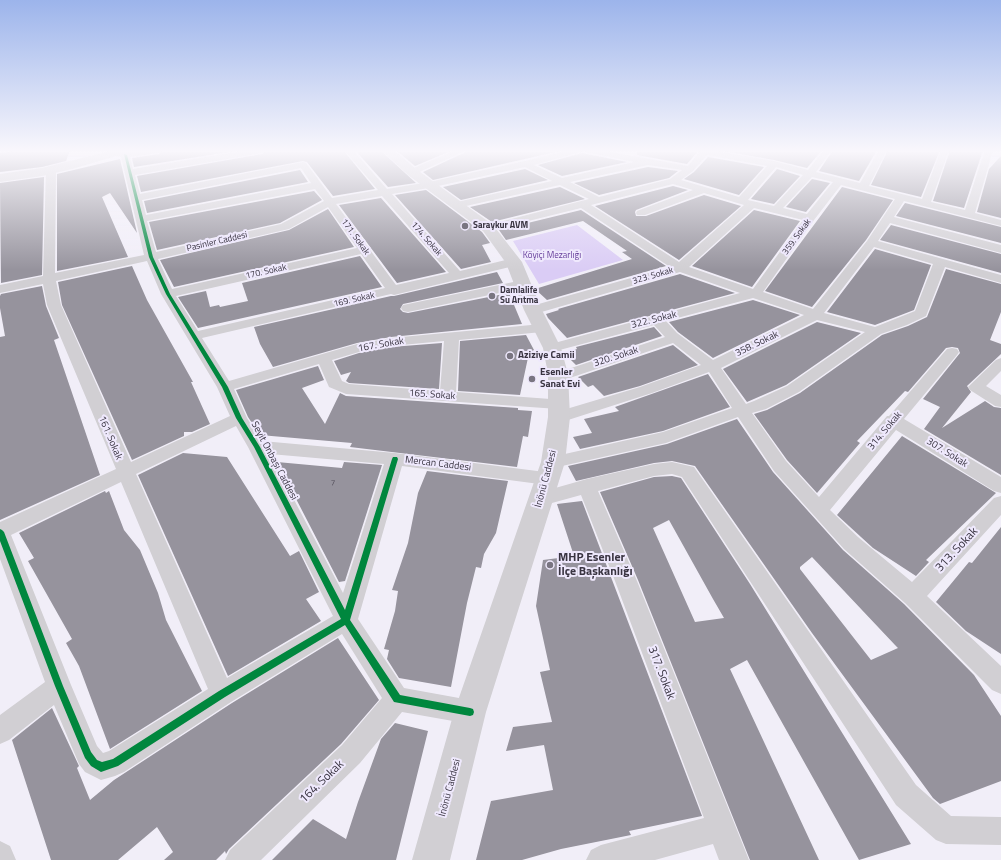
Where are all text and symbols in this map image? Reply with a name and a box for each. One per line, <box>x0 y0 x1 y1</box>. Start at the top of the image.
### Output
street label: 171. Sokak <box>338 217 372 257</box>
street label: 359. Sokak <box>780 217 814 257</box>
street label: 174. Sokak <box>408 220 444 258</box>
marker: Saraykur AVM <box>460 221 470 231</box>
place label: Saraykur AVM <box>473 221 528 231</box>
street label: Pasinler Caddesi <box>186 230 248 254</box>
park label: Köyiçi Mezarlığı <box>523 251 581 261</box>
street label: 170. Sokak <box>244 262 288 282</box>
street label: 323. Sokak <box>631 265 675 287</box>
place label: Damlalife Su Arıtma <box>500 286 538 307</box>
street label: 169. Sokak <box>332 290 376 310</box>
marker: Damlalife Su Arıtma <box>487 291 497 301</box>
street label: 322. Sokak <box>630 309 678 331</box>
street label: 358. Sokak <box>734 328 780 360</box>
street label: 167. Sokak <box>357 335 405 355</box>
street label: 320. Sokak <box>592 344 640 370</box>
place label: Aziziye Camii <box>518 350 575 362</box>
marker: Aziziye Camii <box>505 351 515 361</box>
place label: Esenler Sanat Evi <box>540 367 580 390</box>
marker: Esenler Sanat Evi <box>527 374 537 384</box>
street label: 165. Sokak <box>408 387 456 403</box>
street label: 314. Sokak <box>865 409 905 453</box>
street label: 161. Sokak <box>95 414 125 462</box>
street label: Seyit Onbaşı Caddesi <box>248 420 300 502</box>
street label: 307. Sokak <box>924 436 970 470</box>
street label: İnönü Caddesi <box>533 449 559 509</box>
street label: Mercan Caddesi <box>404 454 472 474</box>
house number: 7 <box>331 478 335 488</box>
street label: 313. Sokak <box>933 525 981 575</box>
place label: MHP Esenler İlçe Başkanlığı <box>558 551 633 579</box>
marker: MHP Esenler İlçe Başkanlığı <box>545 560 555 570</box>
street label: 317. Sokak <box>644 644 678 702</box>
street label: 164. Sokak <box>297 757 347 807</box>
street label: İnönü Caddesi <box>437 758 463 818</box>

